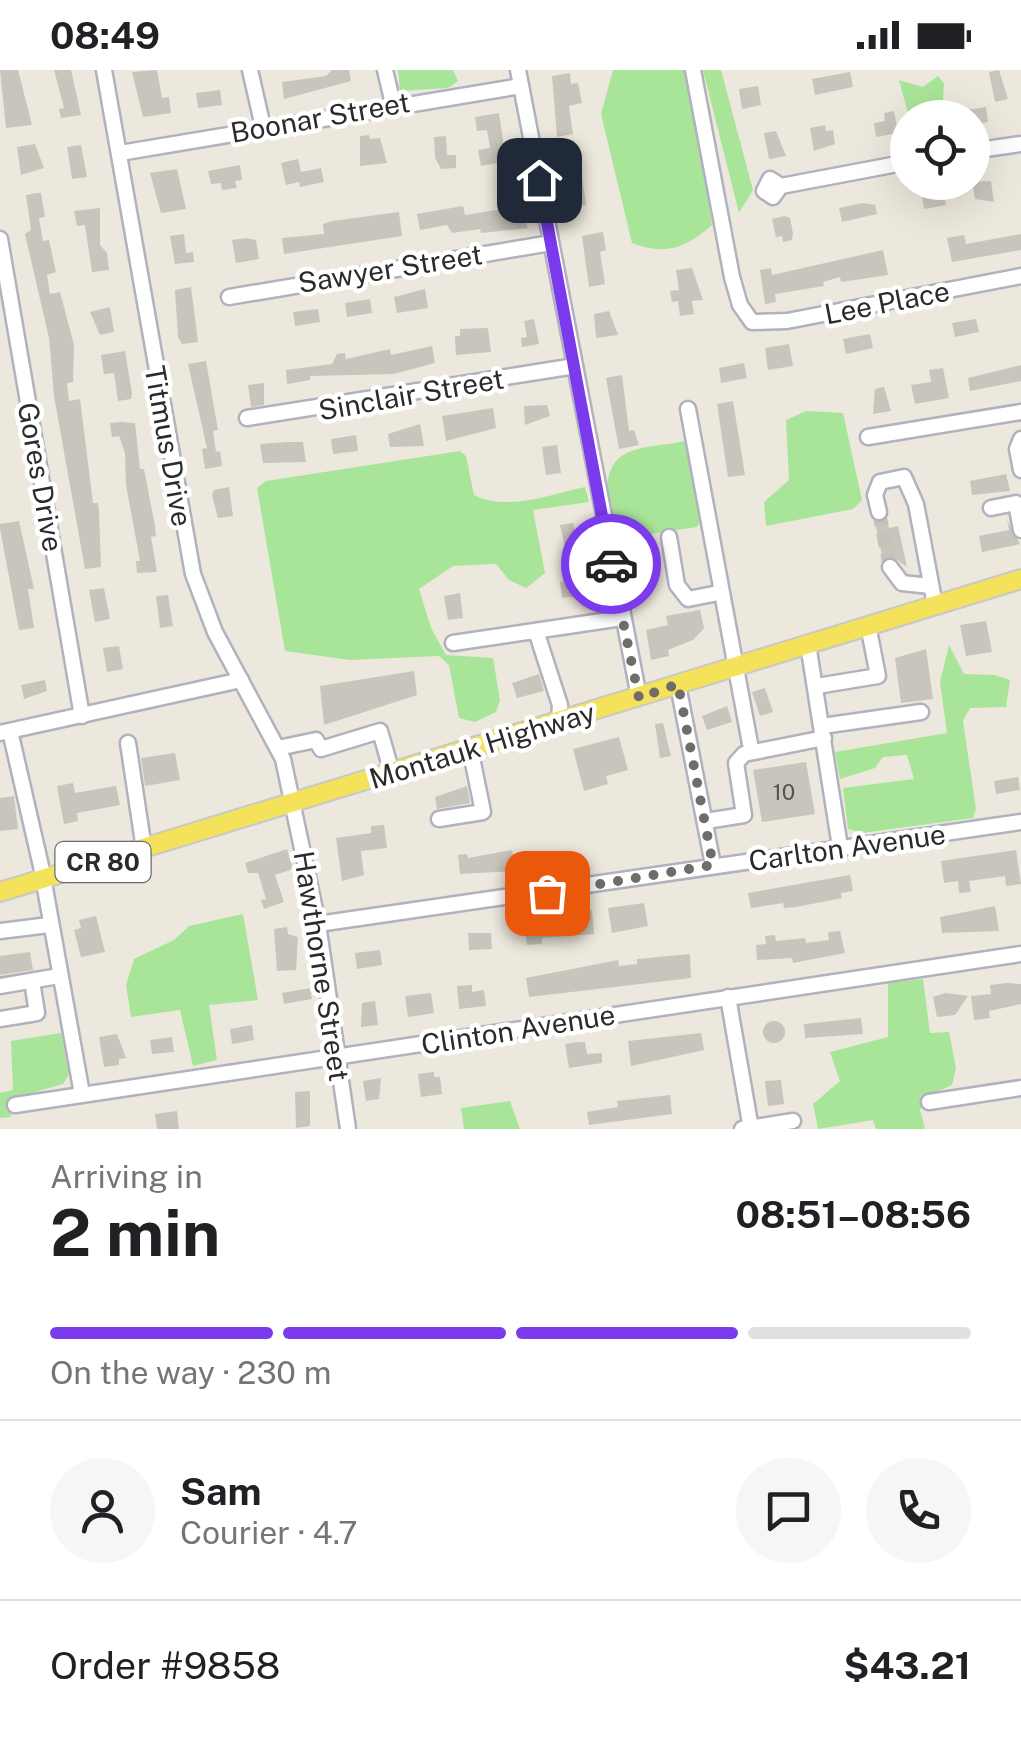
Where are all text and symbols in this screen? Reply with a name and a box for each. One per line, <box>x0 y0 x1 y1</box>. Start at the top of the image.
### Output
text: 08:49 <box>50 13 160 58</box>
street label: Boonar Street <box>228 85 412 149</box>
map controls <box>890 100 990 200</box>
button: locate <box>890 100 990 200</box>
pin <box>497 138 582 223</box>
icon: home <box>512 153 567 208</box>
street label: Sawyer Street <box>296 237 484 299</box>
street label: Lee Place <box>822 274 952 330</box>
street label: Sinclair Street <box>316 361 506 427</box>
street label: Titmus Drive <box>139 363 199 529</box>
street label: Gores Drive <box>12 400 70 554</box>
courier <box>561 514 661 614</box>
icon: car <box>584 537 639 592</box>
street label: Montauk Highway <box>365 695 599 795</box>
house number: 10 <box>773 779 795 805</box>
street label: Carlton Avenue <box>746 817 948 877</box>
road number: CR 80 <box>56 842 150 882</box>
street label: Hawthorne Street <box>288 849 356 1083</box>
pin <box>505 851 590 936</box>
icon: bag <box>520 866 575 921</box>
street label: Clinton Avenue <box>419 997 617 1061</box>
text: Arriving in <box>50 1158 203 1195</box>
text: 08:51–08:56 <box>736 1192 971 1237</box>
text: 2 min <box>50 1194 220 1271</box>
text: On the way · 230 m <box>50 1354 331 1391</box>
button: person <box>50 1458 155 1563</box>
button: chat <box>736 1458 841 1563</box>
button: phone <box>866 1458 971 1563</box>
text: Sam <box>180 1469 262 1514</box>
text: Courier · 4.7 <box>180 1514 357 1551</box>
text: Order #9858 <box>50 1643 280 1688</box>
text: $43.21 <box>844 1643 971 1688</box>

